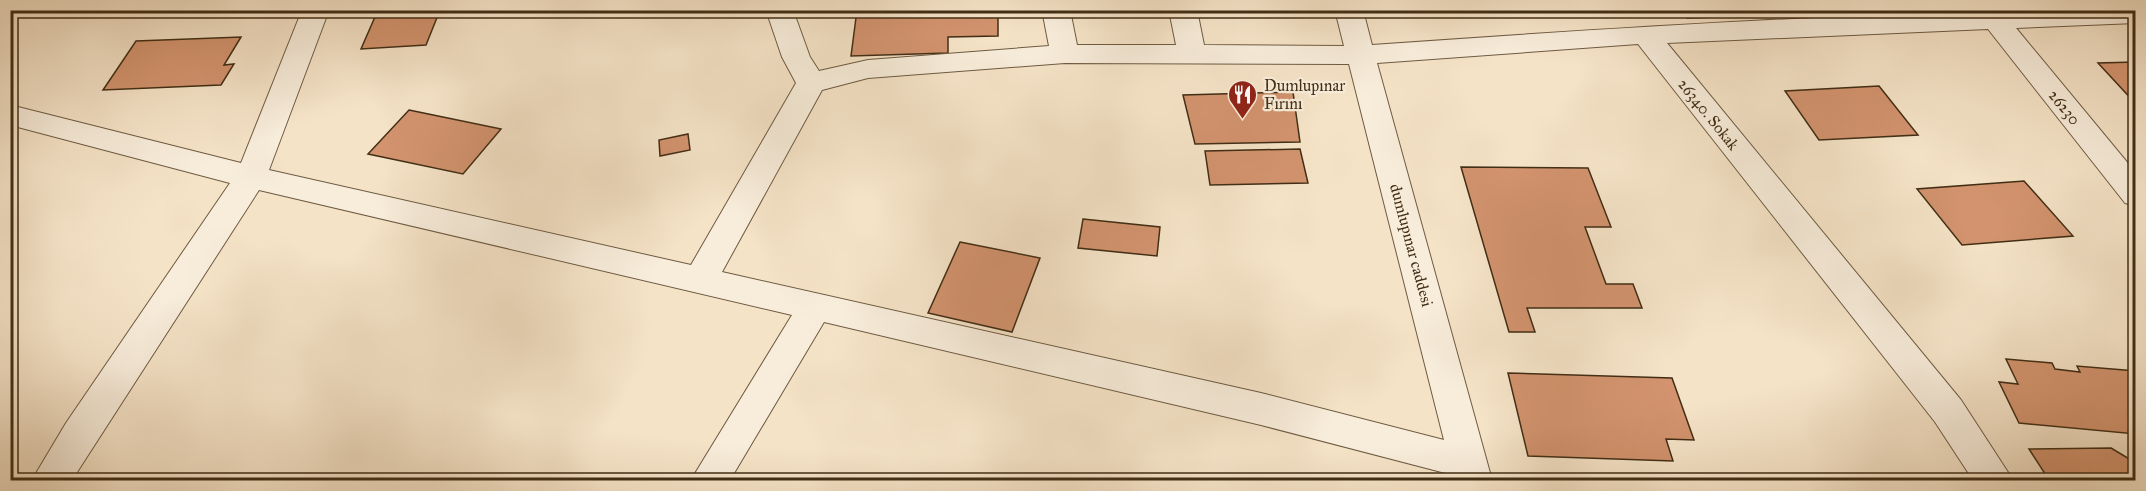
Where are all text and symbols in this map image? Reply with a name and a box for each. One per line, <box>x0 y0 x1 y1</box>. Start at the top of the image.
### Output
street label: 26340. Sokak <box>1674 75 1744 154</box>
place label: Dumlupınar Fırını <box>1264 76 1345 113</box>
restaurant icon: Dumlupınar Fırını <box>1227 78 1259 120</box>
street label: 26230 <box>2045 86 2084 129</box>
street label: dumlupınar caddesi <box>1386 182 1437 309</box>

